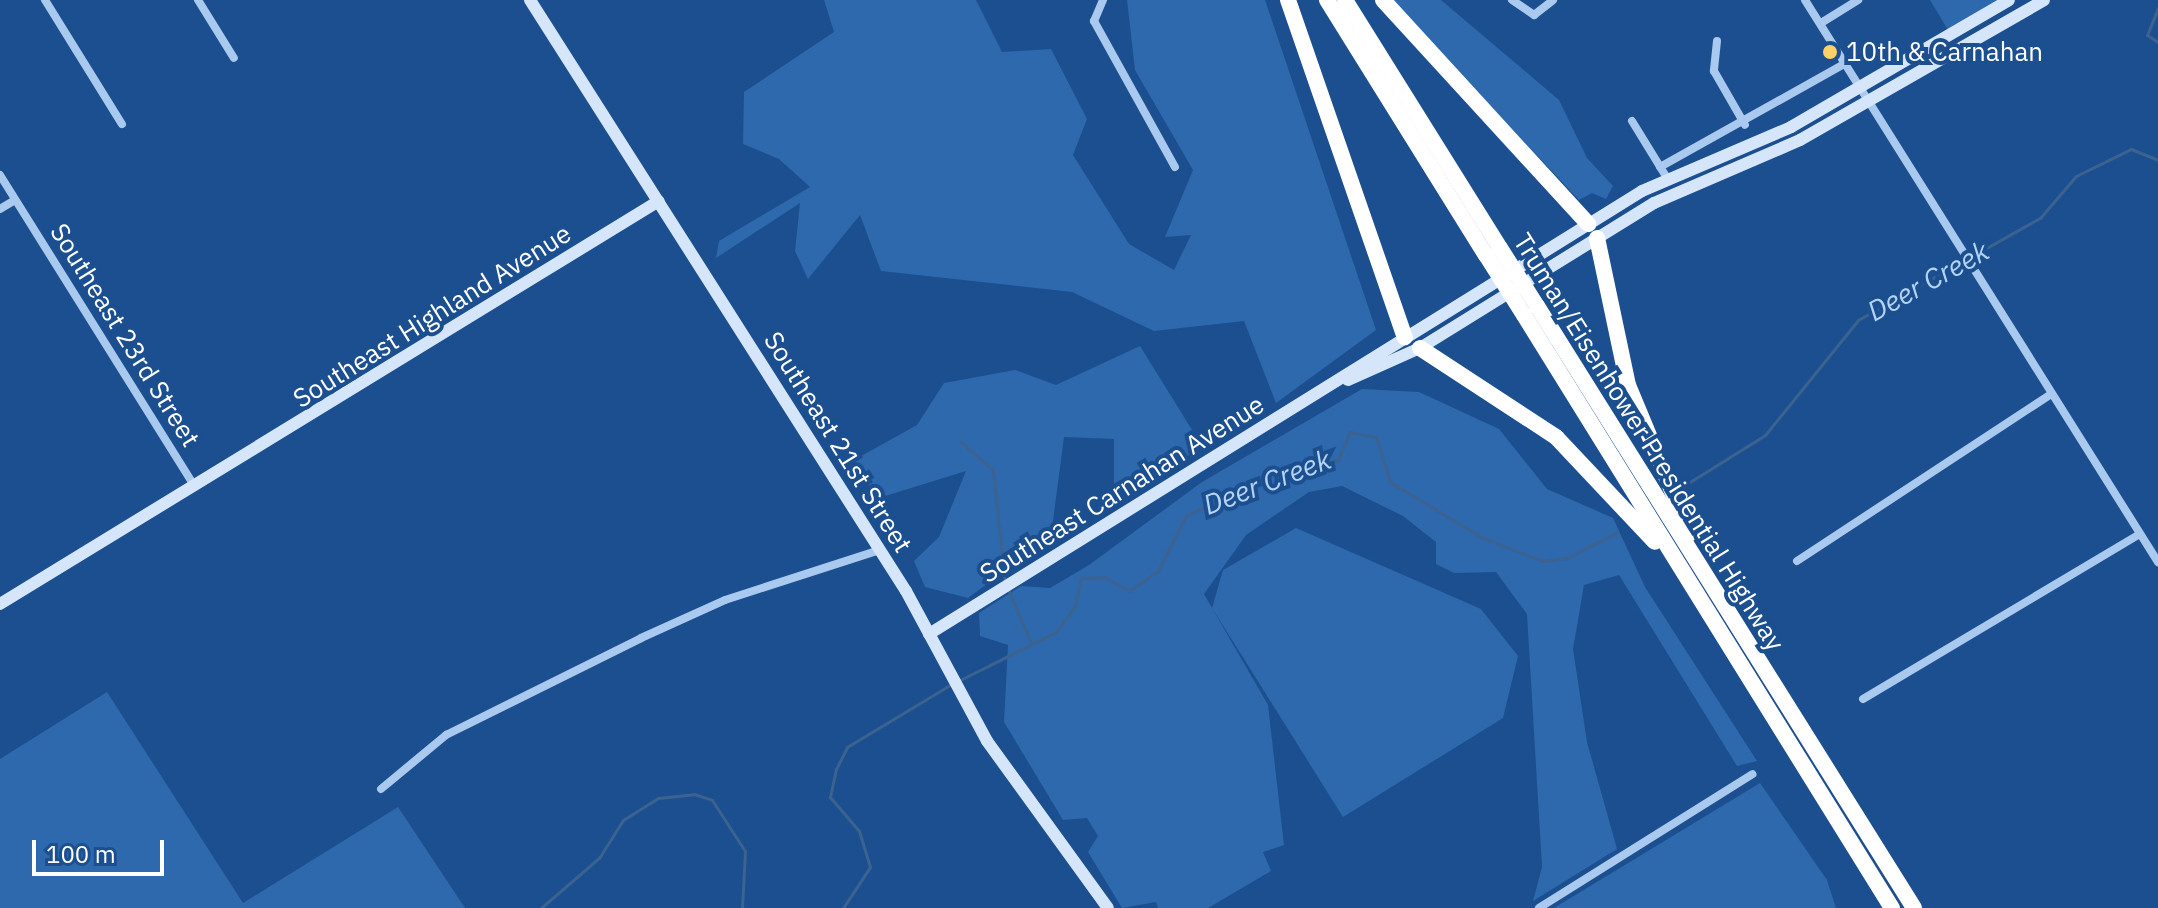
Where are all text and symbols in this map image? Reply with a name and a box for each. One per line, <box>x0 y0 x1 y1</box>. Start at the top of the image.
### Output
place label: 10th & Carnahan <box>1846 36 2043 68</box>
marker: 10th & Carnahan <box>1821 43 1839 61</box>
street label: Southeast 23rd Street <box>44 218 206 452</box>
street label: Southeast Highland Avenue <box>287 218 577 414</box>
street label: Truman/Eisenhower Presidential Highway <box>1507 227 1791 657</box>
water label: Deer Creek <box>1861 234 1995 328</box>
street label: Southeast 21st Street <box>757 326 919 558</box>
street label: Southeast Carnahan Avenue <box>974 389 1270 589</box>
water label: Deer Creek <box>1199 442 1335 522</box>
scale bar <box>36 824 168 874</box>
text: 100 m <box>46 838 116 870</box>

